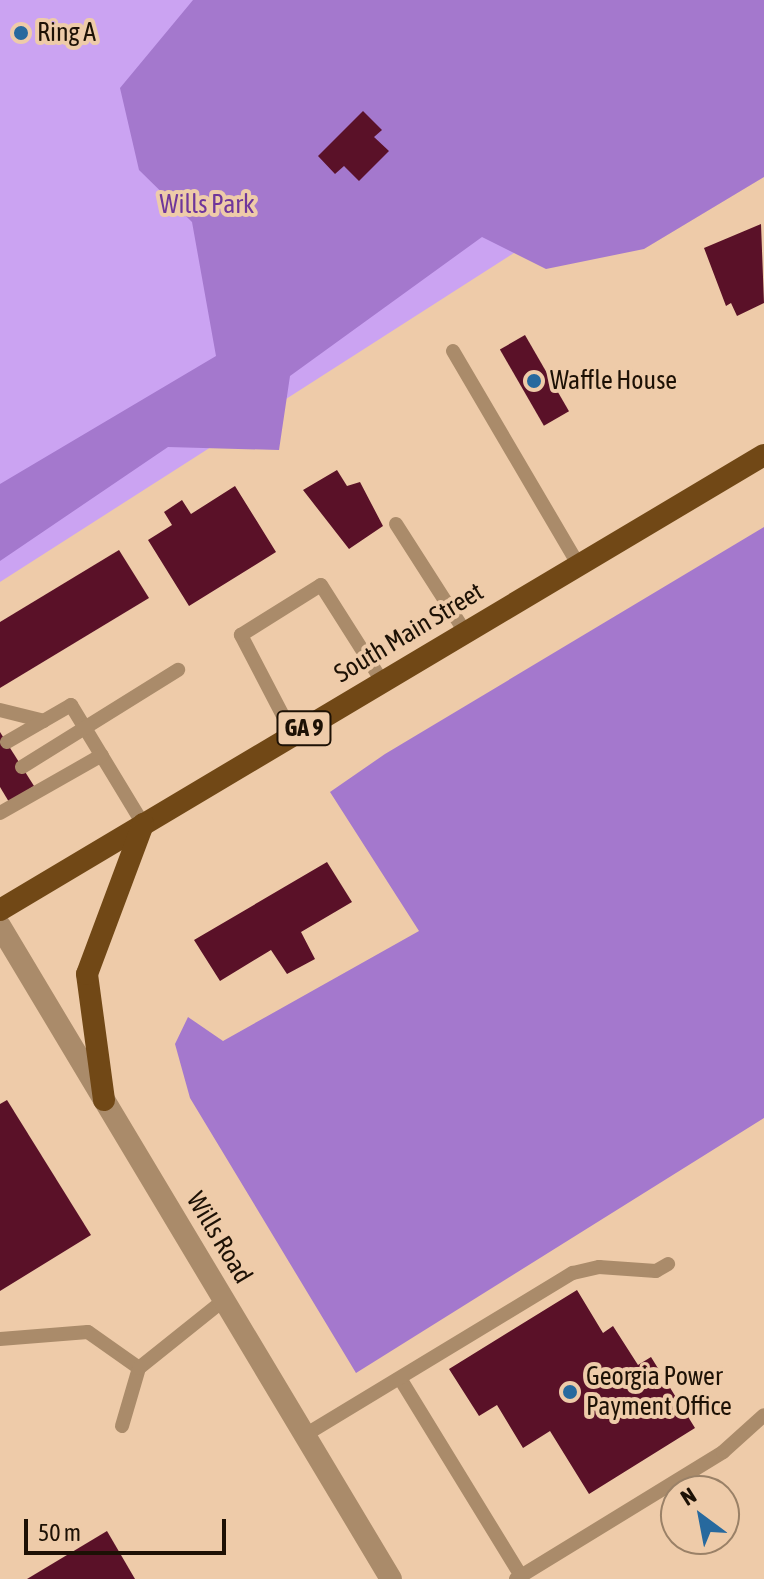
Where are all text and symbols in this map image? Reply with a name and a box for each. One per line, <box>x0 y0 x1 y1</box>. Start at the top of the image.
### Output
place label: Ring A <box>37 17 96 49</box>
marker: Ring A <box>12 24 30 42</box>
park label: Wills Park <box>160 189 254 221</box>
place label: Waffle House <box>550 365 677 397</box>
marker: Waffle House <box>525 372 543 390</box>
street label: South Main Street <box>329 576 489 690</box>
road number: GA 9 <box>276 708 332 748</box>
street label: Wills Road <box>180 1187 258 1289</box>
place label: Georgia Power Payment Office <box>586 1361 732 1422</box>
marker: Georgia Power Payment Office <box>561 1383 579 1401</box>
north arrow <box>660 1475 740 1555</box>
text: N <box>676 1482 701 1511</box>
scale bar <box>28 1503 230 1553</box>
text: 50 m <box>38 1519 81 1546</box>

